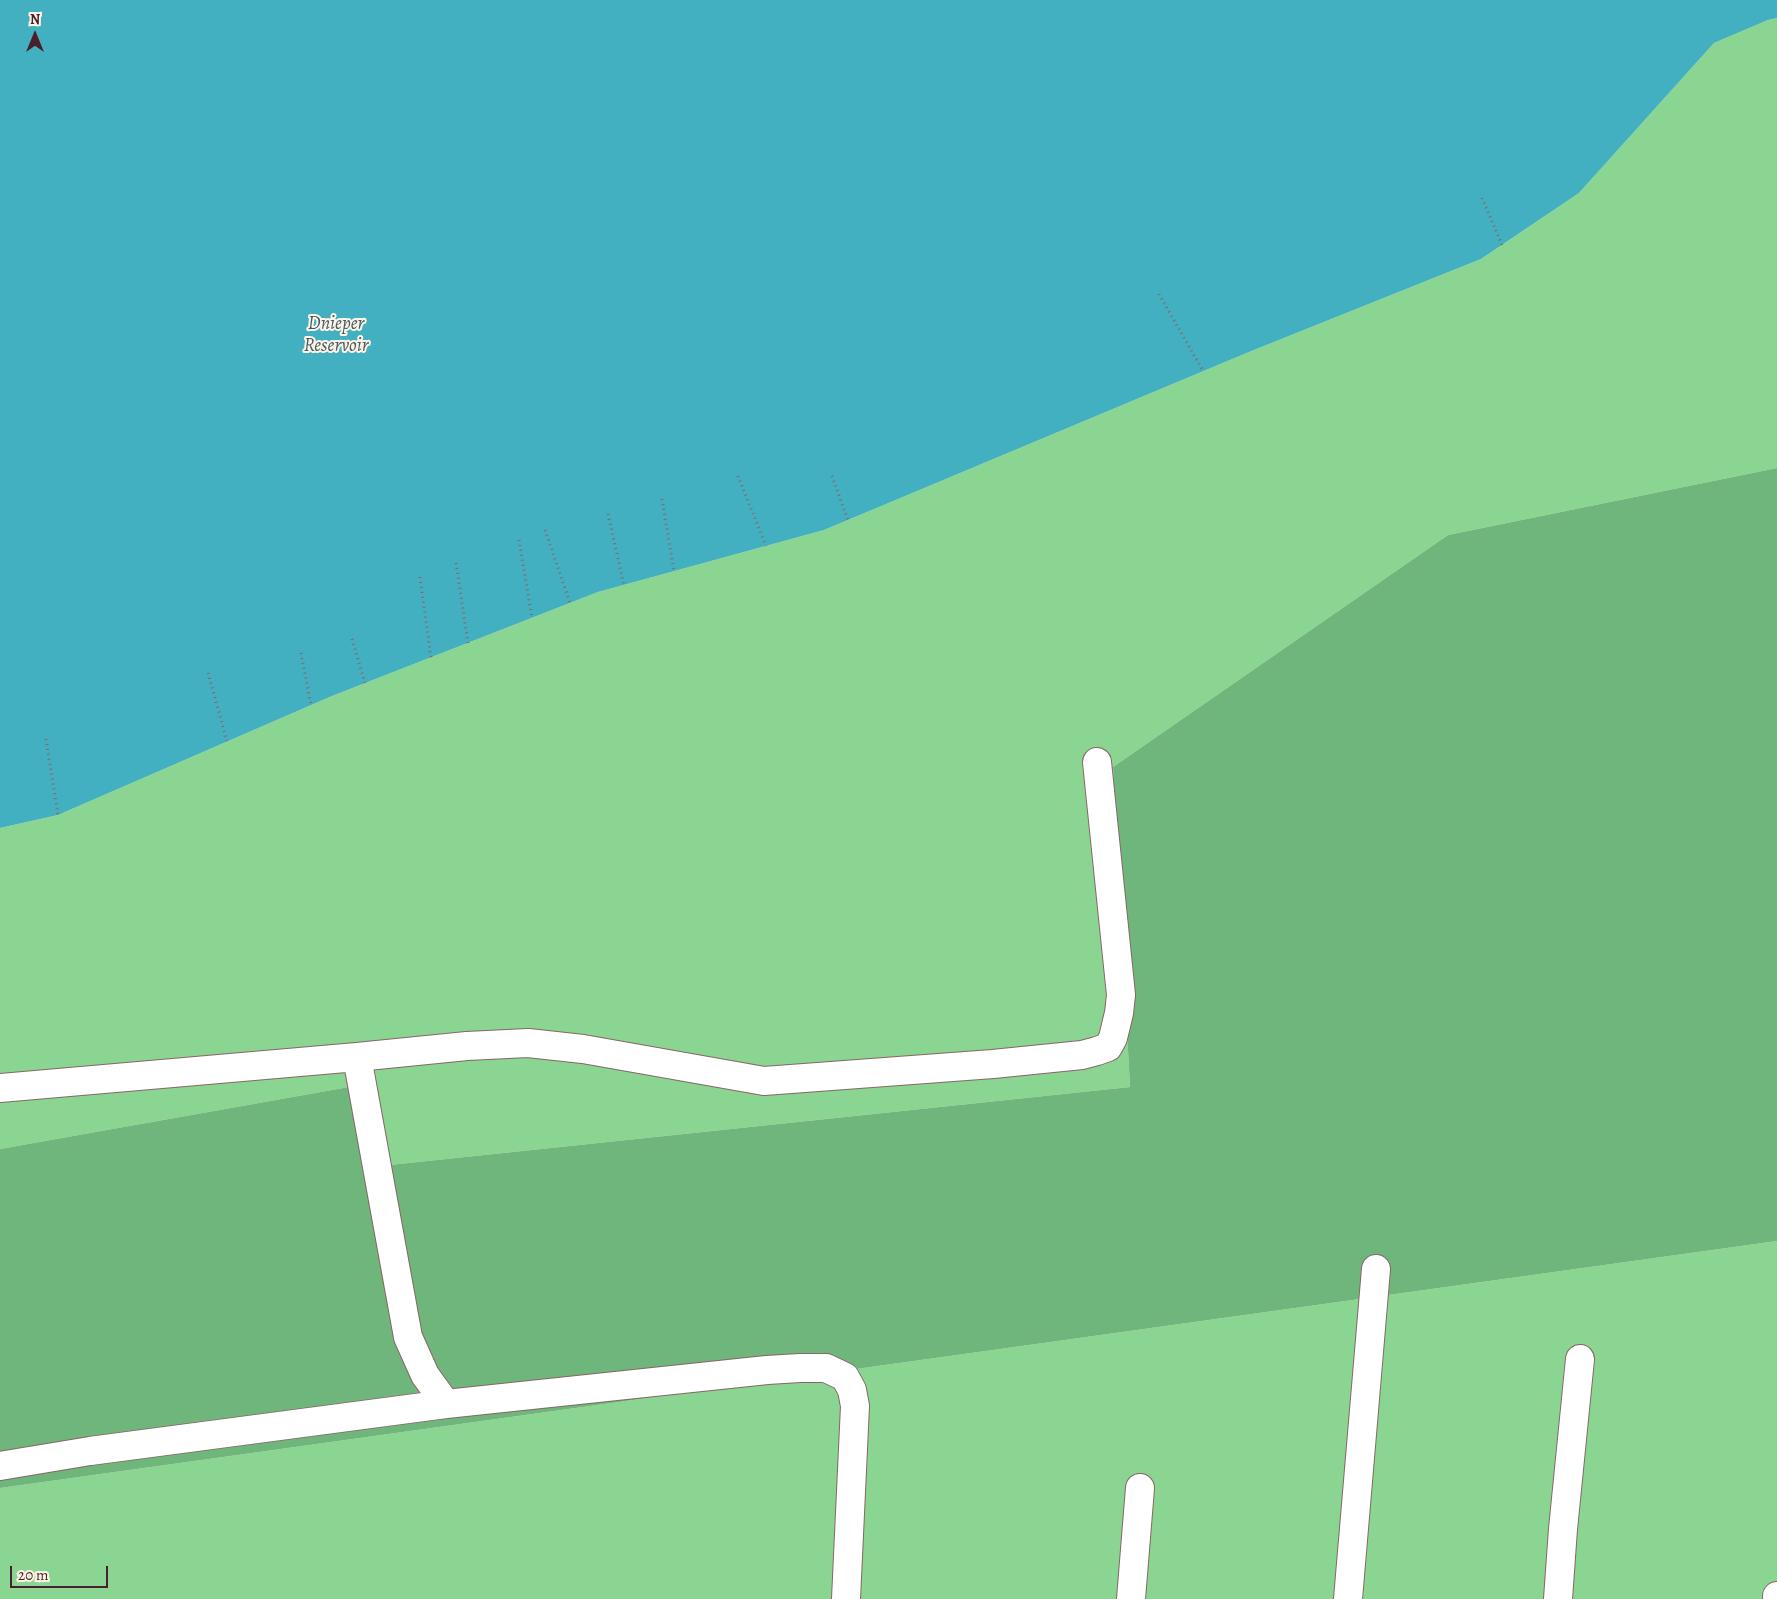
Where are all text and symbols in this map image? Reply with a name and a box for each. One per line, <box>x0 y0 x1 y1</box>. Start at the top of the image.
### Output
north arrow <box>10 10 60 60</box>
text: N <box>30 10 40 29</box>
water label: Dnieper Reservoir <box>304 313 368 357</box>
scale bar <box>12 1556 110 1588</box>
text: 20 m <box>18 1565 49 1585</box>

